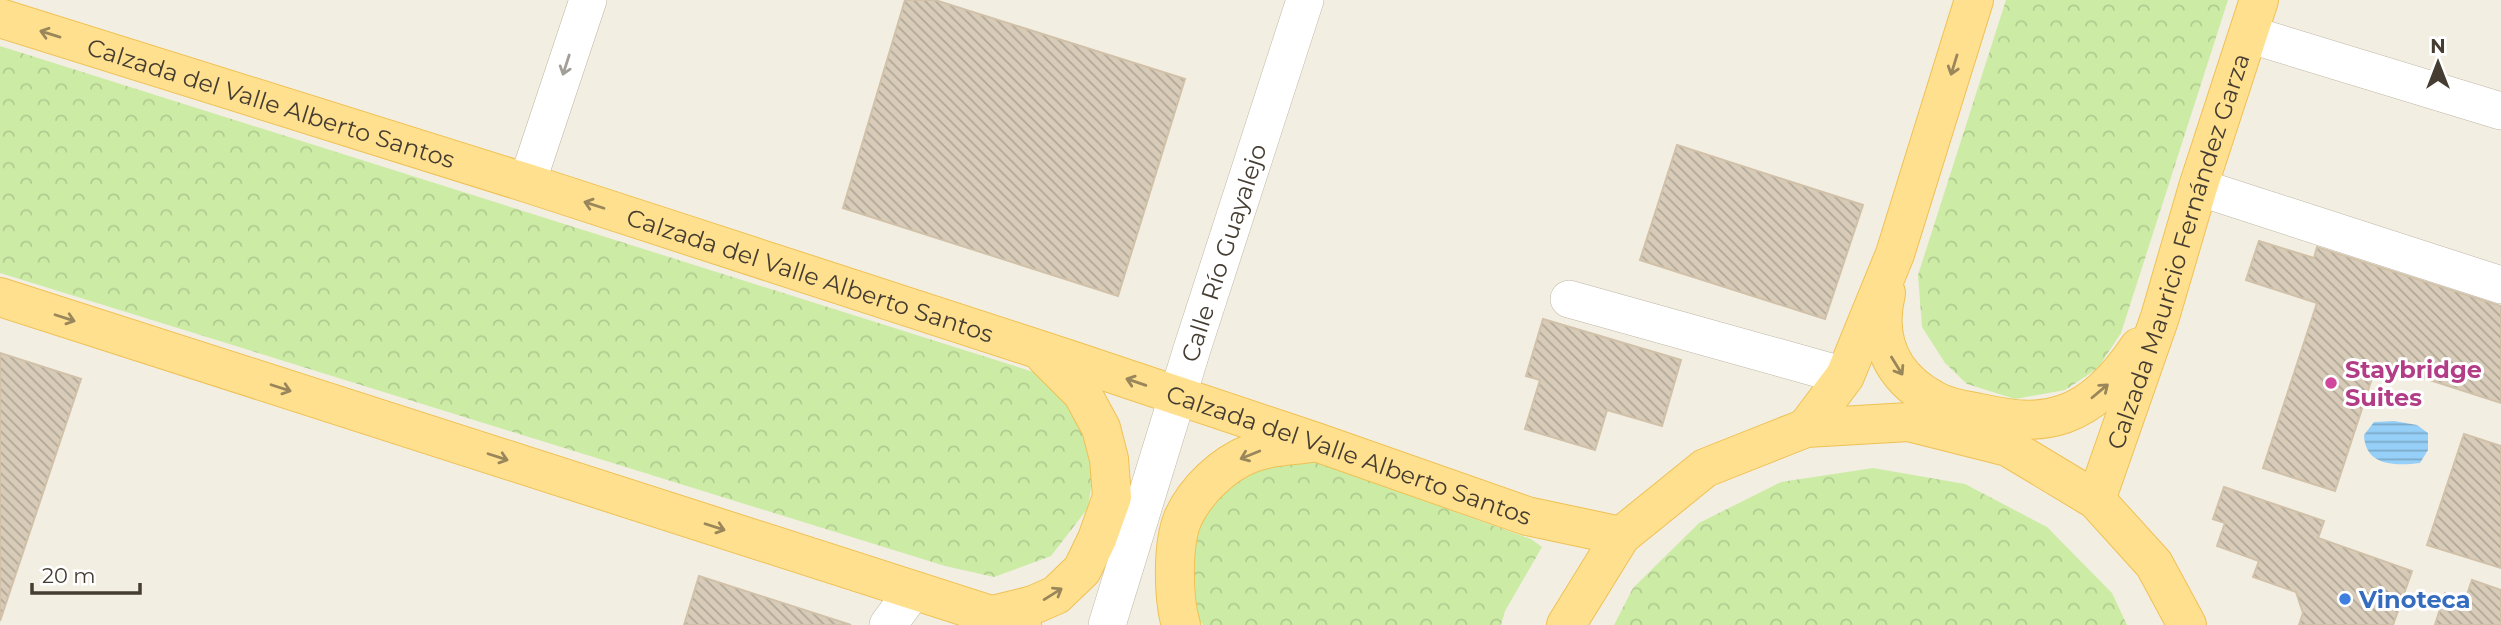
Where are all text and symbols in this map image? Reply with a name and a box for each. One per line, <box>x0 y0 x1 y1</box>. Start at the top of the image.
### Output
one-way arrow <box>39 27 61 40</box>
north arrow <box>2403 28 2473 98</box>
street label: Calzada del Valle Alberto Santos <box>84 32 459 174</box>
text: N <box>2430 35 2446 58</box>
street label: Calzada Mauricio Fernández Garza <box>2100 50 2255 453</box>
one-way arrow <box>559 53 571 75</box>
one-way arrow <box>1947 54 1960 76</box>
street label: Calle Río Guayalejo <box>1174 140 1272 365</box>
one-way arrow <box>583 198 605 211</box>
street label: Calzada del Valle Alberto Santos <box>623 202 997 348</box>
one-way arrow <box>54 312 76 325</box>
one-way arrow <box>1890 355 1904 375</box>
place label: Staybridge Suites <box>2345 355 2482 412</box>
one-way arrow <box>1126 375 1148 388</box>
marker: Staybridge Suites <box>2323 375 2339 391</box>
street label: Calzada del Valle Alberto Santos <box>1163 379 1535 531</box>
one-way arrow <box>270 382 292 395</box>
one-way arrow <box>2090 383 2108 399</box>
one-way arrow <box>1240 450 1261 463</box>
one-way arrow <box>487 452 509 465</box>
one-way arrow <box>703 522 725 534</box>
scale bar <box>32 552 140 596</box>
text: 20 m <box>42 563 96 588</box>
place label: Vinoteca <box>2358 585 2471 614</box>
one-way arrow <box>1043 587 1063 601</box>
marker: Vinoteca <box>2337 591 2353 607</box>

